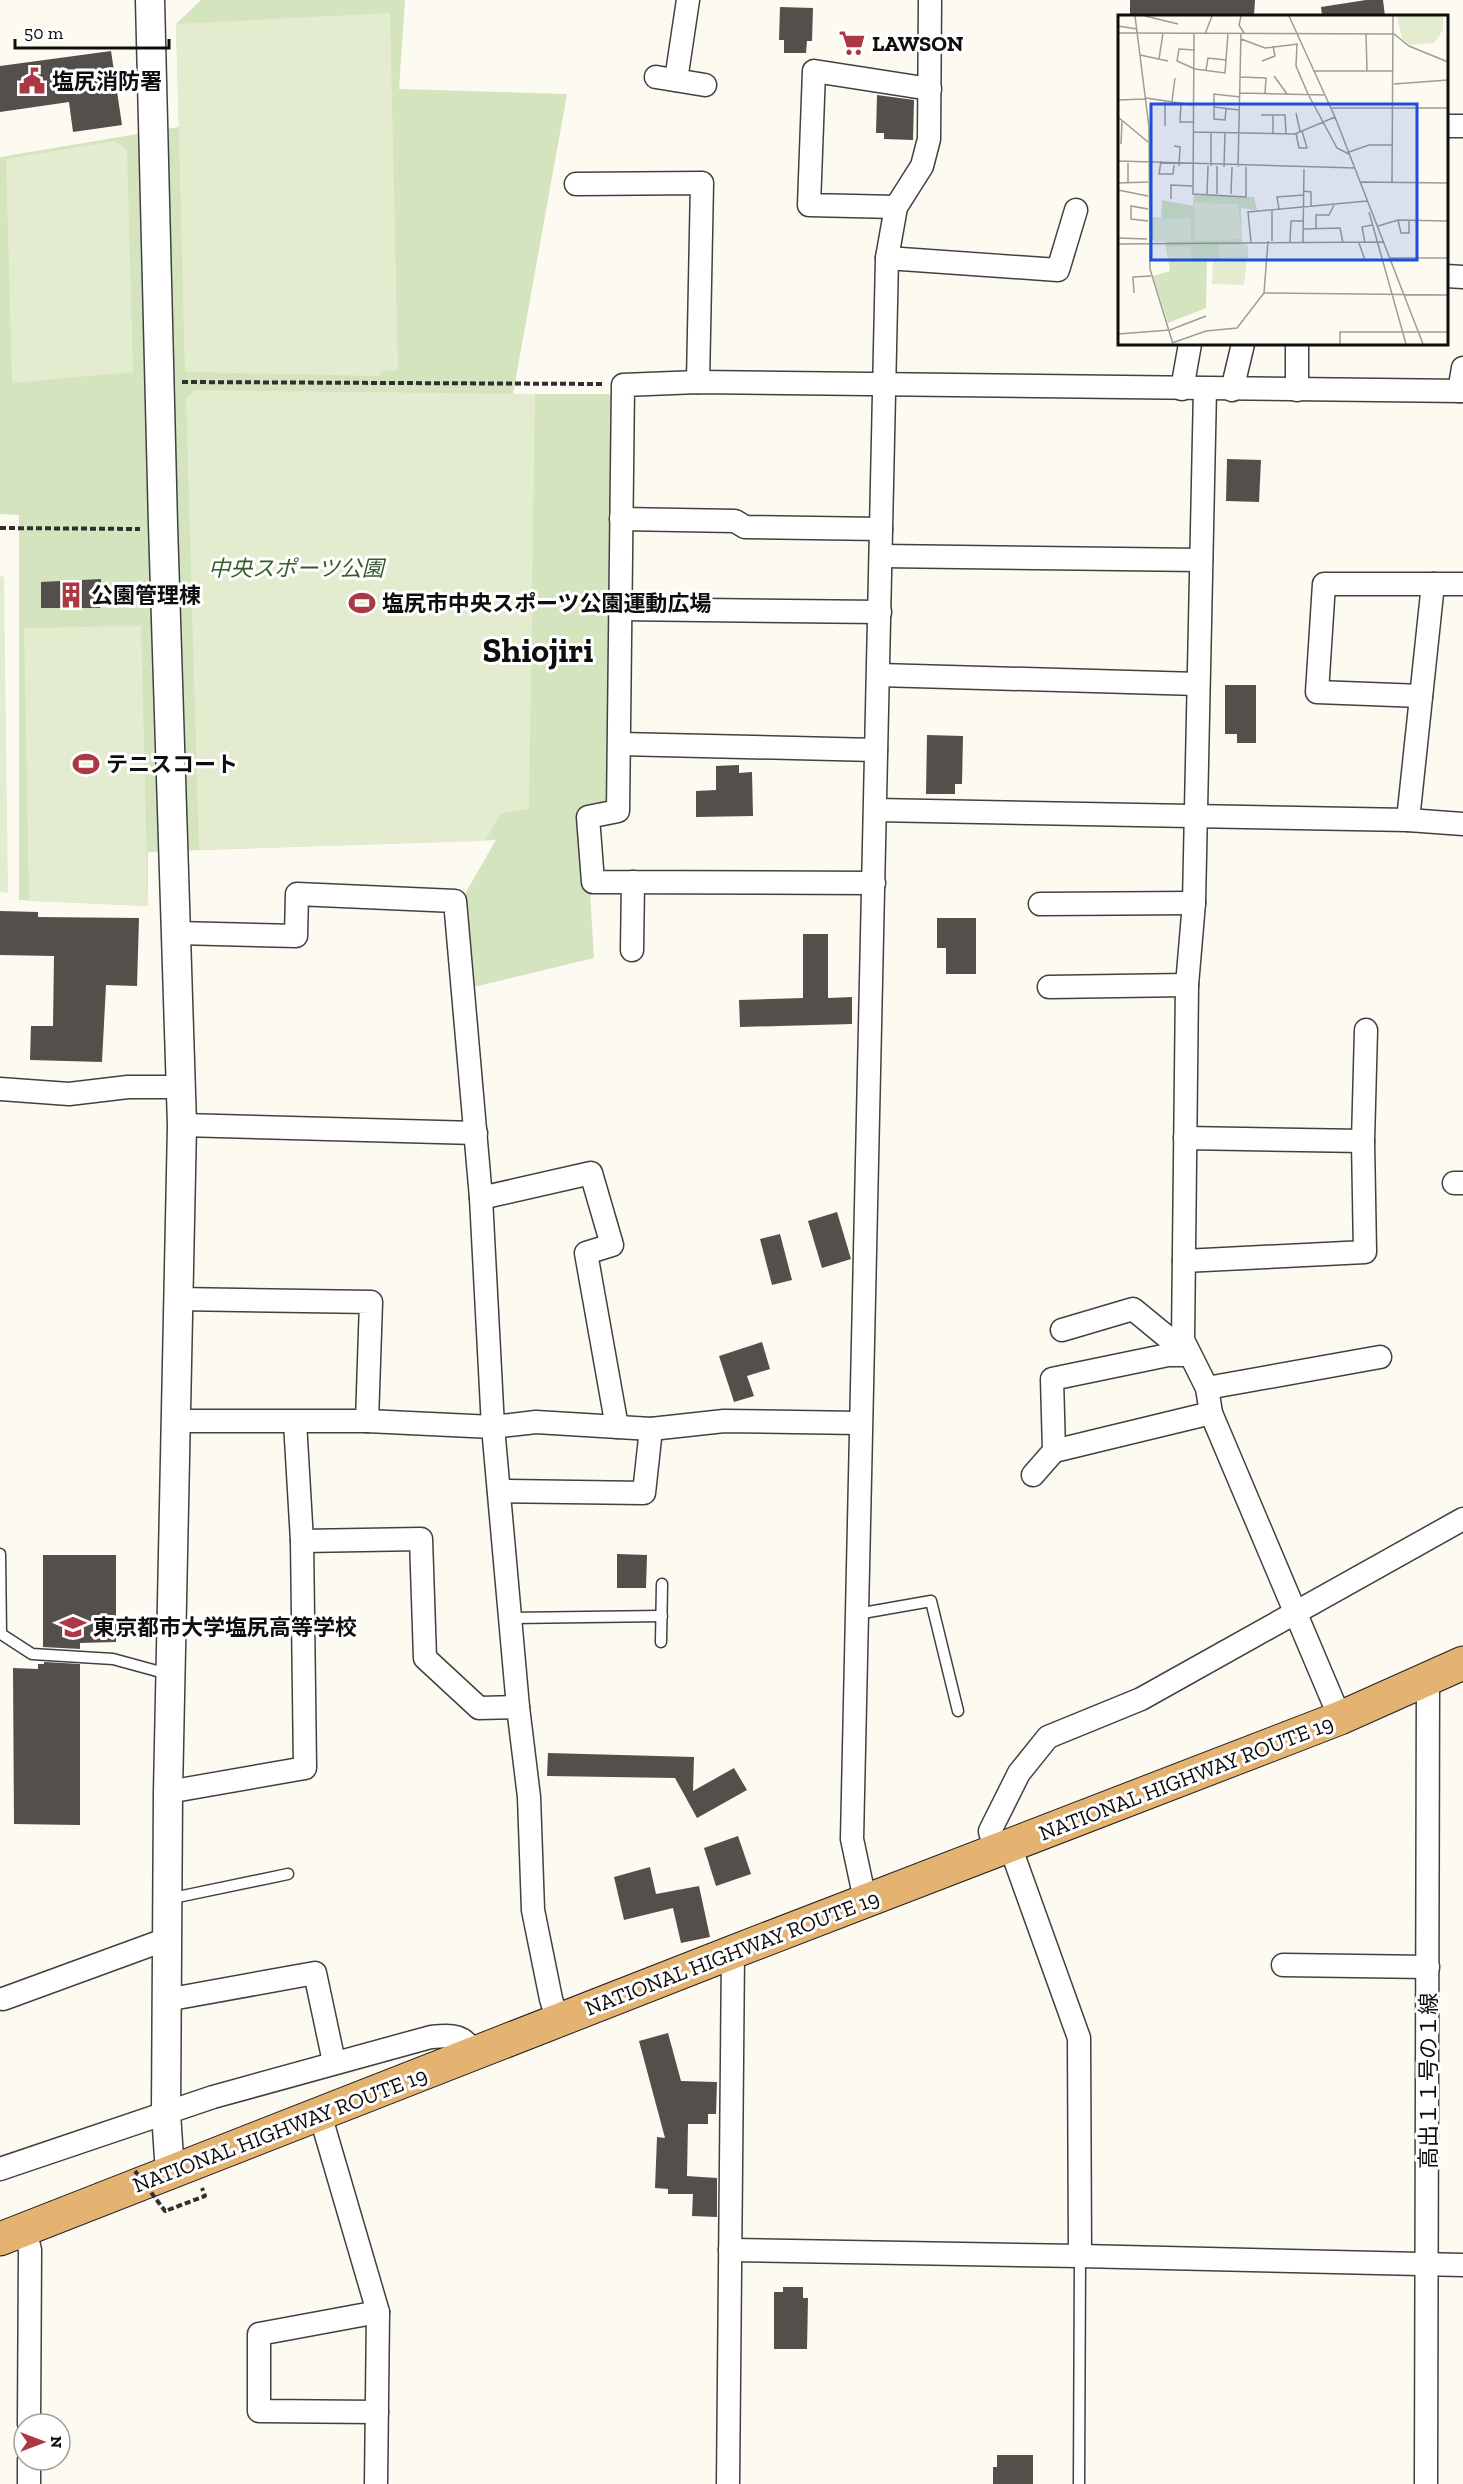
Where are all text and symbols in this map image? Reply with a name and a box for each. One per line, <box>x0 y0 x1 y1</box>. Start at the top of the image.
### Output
scale bar <box>15 12 170 50</box>
inset map <box>1118 15 1448 345</box>
text: 50 m <box>24 22 64 44</box>
supermarket icon: LAWSON <box>837 28 867 58</box>
place label: LAWSON <box>872 30 964 57</box>
public building icon: 塩尻消防署 <box>17 66 47 96</box>
place label: 塩尻消防署 <box>52 68 162 95</box>
park label: 中央スポーツ公園 <box>208 555 387 582</box>
building icon: 公園管理棟 <box>56 580 86 610</box>
place label: 公園管理棟 <box>91 582 201 609</box>
sports icon: 塩尻市中央スポーツ公園運動広場 <box>347 588 377 618</box>
place label: 塩尻市中央スポーツ公園運動広場 <box>382 590 712 617</box>
district label: Shiojiri <box>483 630 593 671</box>
sports icon: テニスコート <box>71 749 101 779</box>
place label: テニスコート <box>106 751 238 778</box>
school or university icon: 東京都市大学塩尻高等学校 <box>58 1612 88 1642</box>
place label: 東京都市大学塩尻高等学校 <box>93 1614 357 1641</box>
street label: NATIONAL HIGHWAY ROUTE 19 <box>1035 1709 1337 1847</box>
street label: NATIONAL HIGHWAY ROUTE 19 <box>581 1884 883 2022</box>
street label: 高出１１号の１線 <box>1415 1993 1442 2169</box>
street label: NATIONAL HIGHWAY ROUTE 19 <box>129 2061 431 2199</box>
north arrow <box>12 2412 72 2472</box>
text: N <box>47 2436 66 2448</box>

